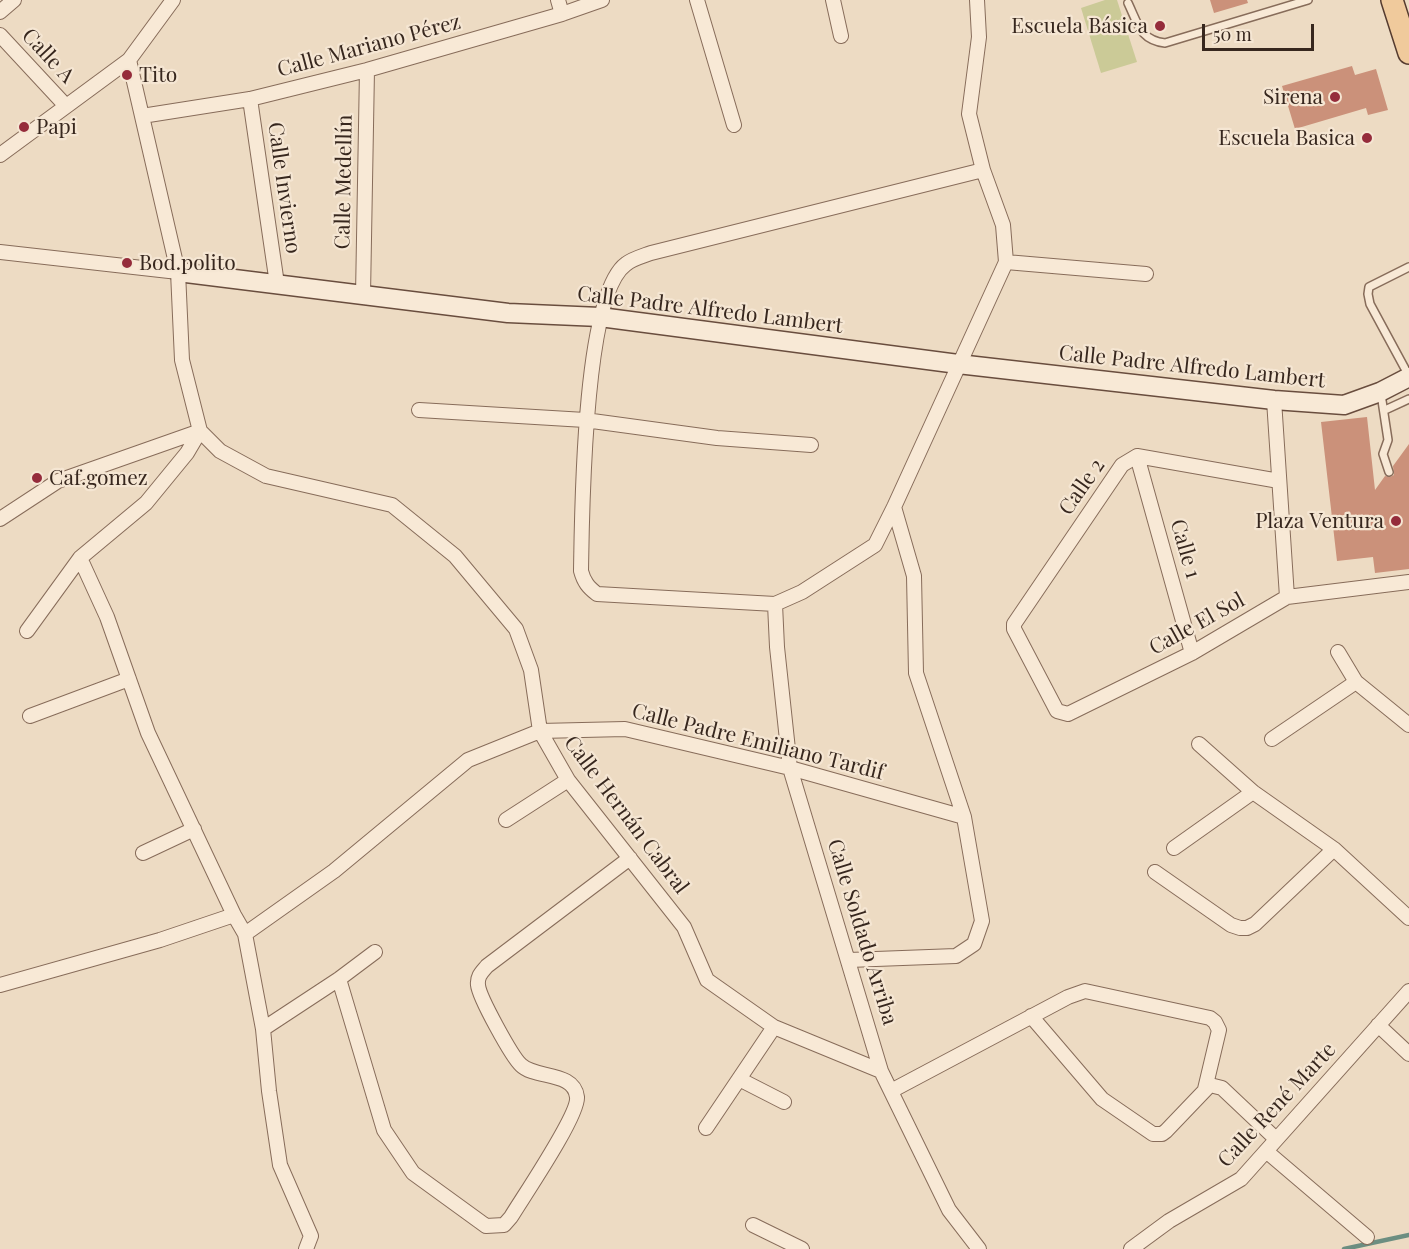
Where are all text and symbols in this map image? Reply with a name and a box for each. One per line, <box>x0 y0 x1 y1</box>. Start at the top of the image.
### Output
street label: Calle Mariano Pérez <box>275 9 463 83</box>
scale bar <box>1205 12 1318 50</box>
place label: Escuela Básica <box>1011 13 1148 39</box>
marker: Escuela Básica <box>1153 19 1167 33</box>
text: 50 m <box>1213 22 1252 46</box>
street label: Calle A <box>16 23 80 89</box>
place label: Tito <box>139 62 177 88</box>
marker: Tito <box>120 68 134 82</box>
place label: Sirena <box>1263 84 1323 110</box>
marker: Sirena <box>1328 90 1342 104</box>
place label: Papi <box>36 114 77 140</box>
street label: Calle Medellín <box>330 114 358 250</box>
marker: Papi <box>17 120 31 134</box>
street label: Calle Invierno <box>262 121 306 255</box>
place label: Escuela Basica <box>1218 125 1355 151</box>
marker: Escuela Basica <box>1360 131 1374 145</box>
place label: Bod.polito <box>139 250 236 276</box>
marker: Bod.polito <box>120 256 134 270</box>
street label: Calle Padre Alfredo Lambert <box>576 281 844 339</box>
street label: Calle Padre Alfredo Lambert <box>1058 340 1326 394</box>
street label: Calle 2 <box>1054 454 1110 520</box>
place label: Caf.gomez <box>49 465 148 491</box>
marker: Caf.gomez <box>30 471 44 485</box>
place label: Plaza Ventura <box>1255 508 1384 534</box>
marker: Plaza Ventura <box>1389 514 1403 528</box>
street label: Calle 1 <box>1165 517 1205 581</box>
street label: Calle El Sol <box>1145 587 1249 661</box>
street label: Calle Padre Emiliano Tardif <box>629 698 887 786</box>
street label: Calle Hernán Cabral <box>558 731 694 899</box>
street label: Calle Soldado Arriba <box>822 836 902 1028</box>
street label: Calle René Marte <box>1213 1037 1341 1173</box>

